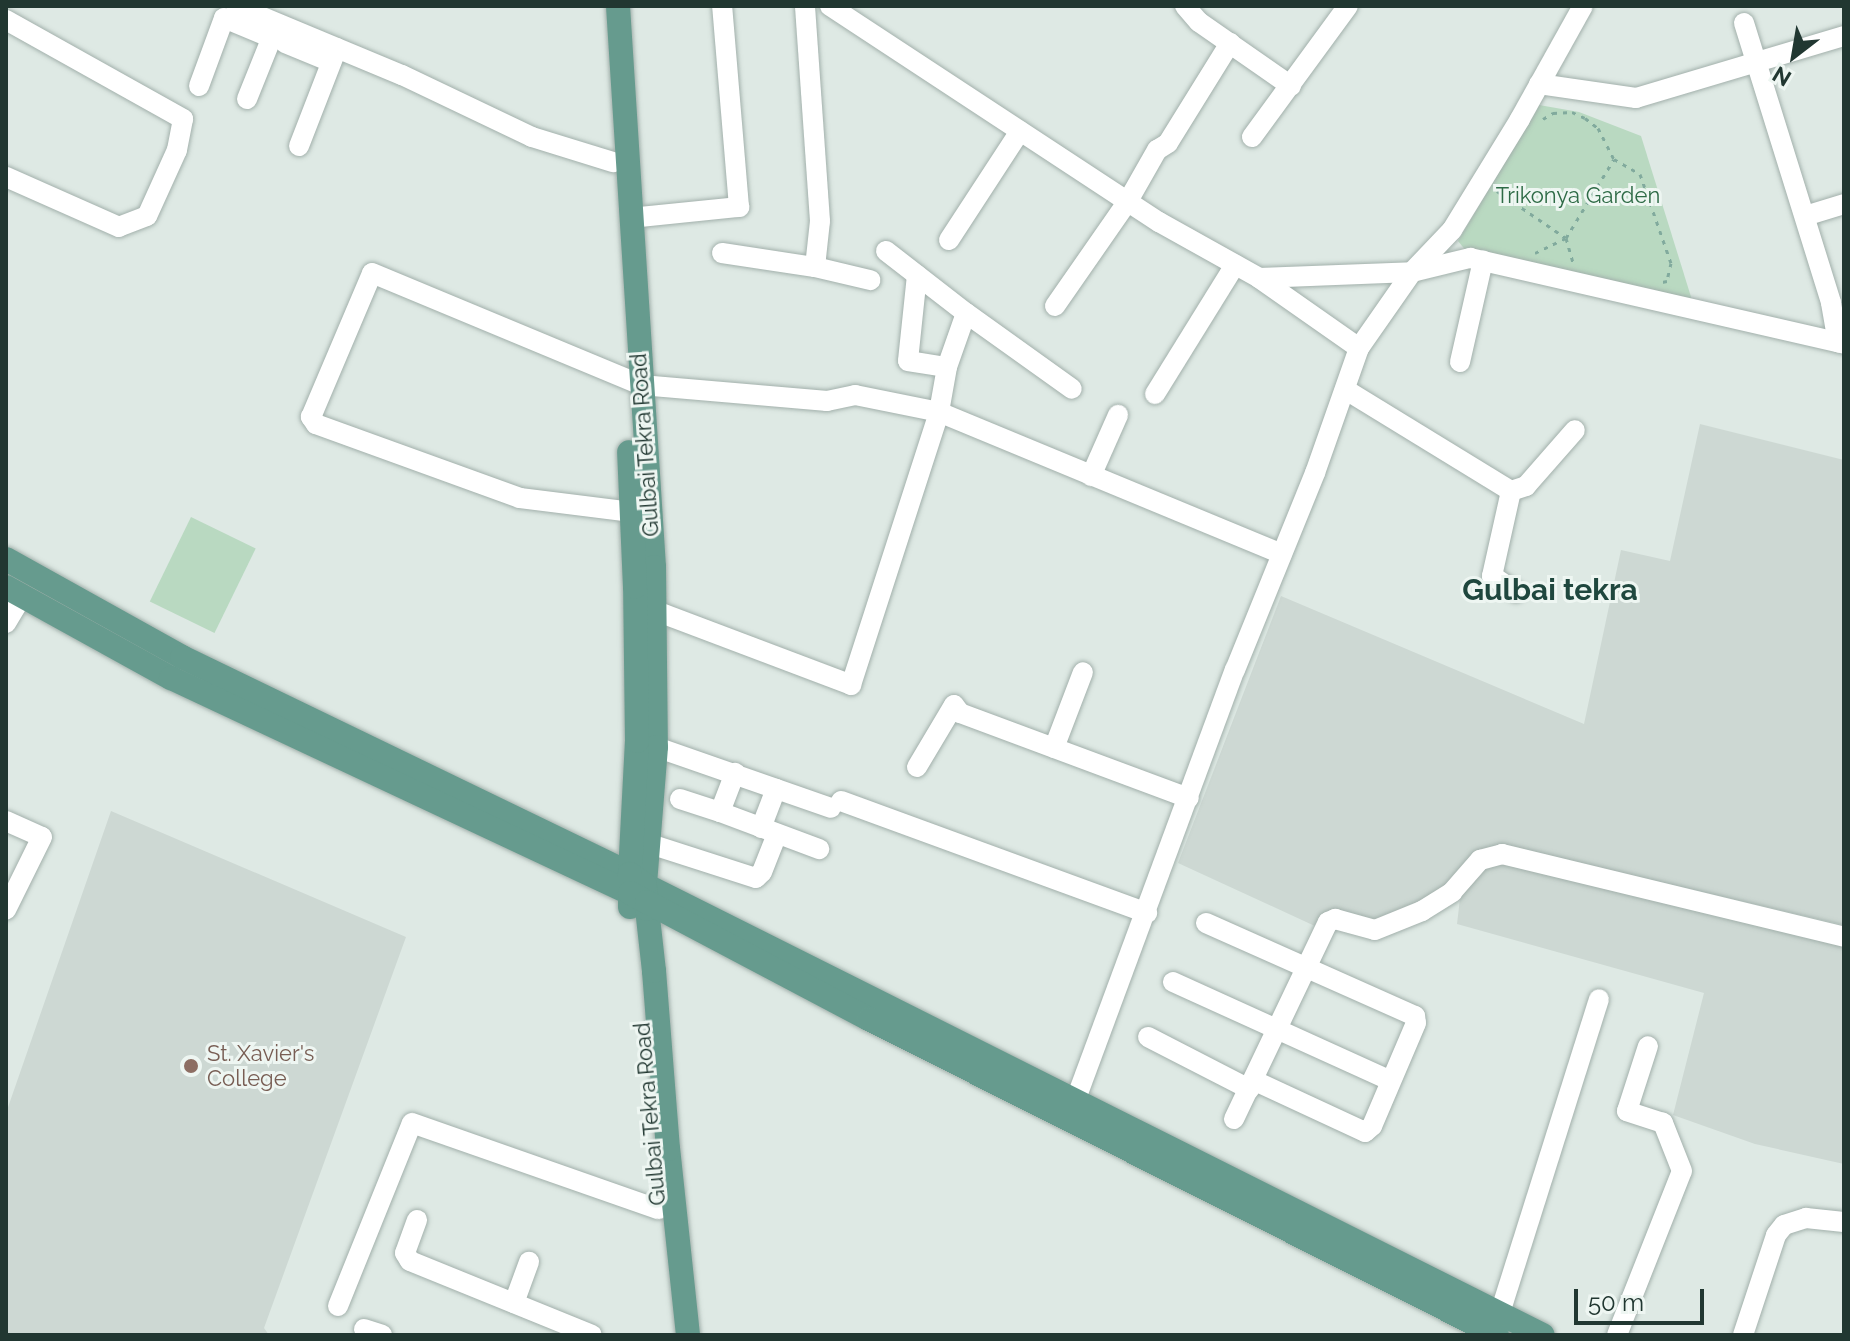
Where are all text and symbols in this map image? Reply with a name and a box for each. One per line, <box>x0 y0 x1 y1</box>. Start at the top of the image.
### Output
north arrow <box>1754 16 1834 96</box>
text: N <box>1768 61 1796 92</box>
park label: Trikonya Garden <box>1496 183 1660 209</box>
street label: Gulbai Tekra Road <box>625 352 665 538</box>
district label: Gulbai tekra <box>1462 572 1638 608</box>
street label: Gulbai Tekra Road <box>629 1021 671 1207</box>
place label: St. Xavier's College <box>207 1040 315 1092</box>
marker: St. Xavier's College <box>182 1057 200 1075</box>
scale bar <box>1578 1273 1708 1323</box>
text: 50 m <box>1588 1288 1644 1317</box>

